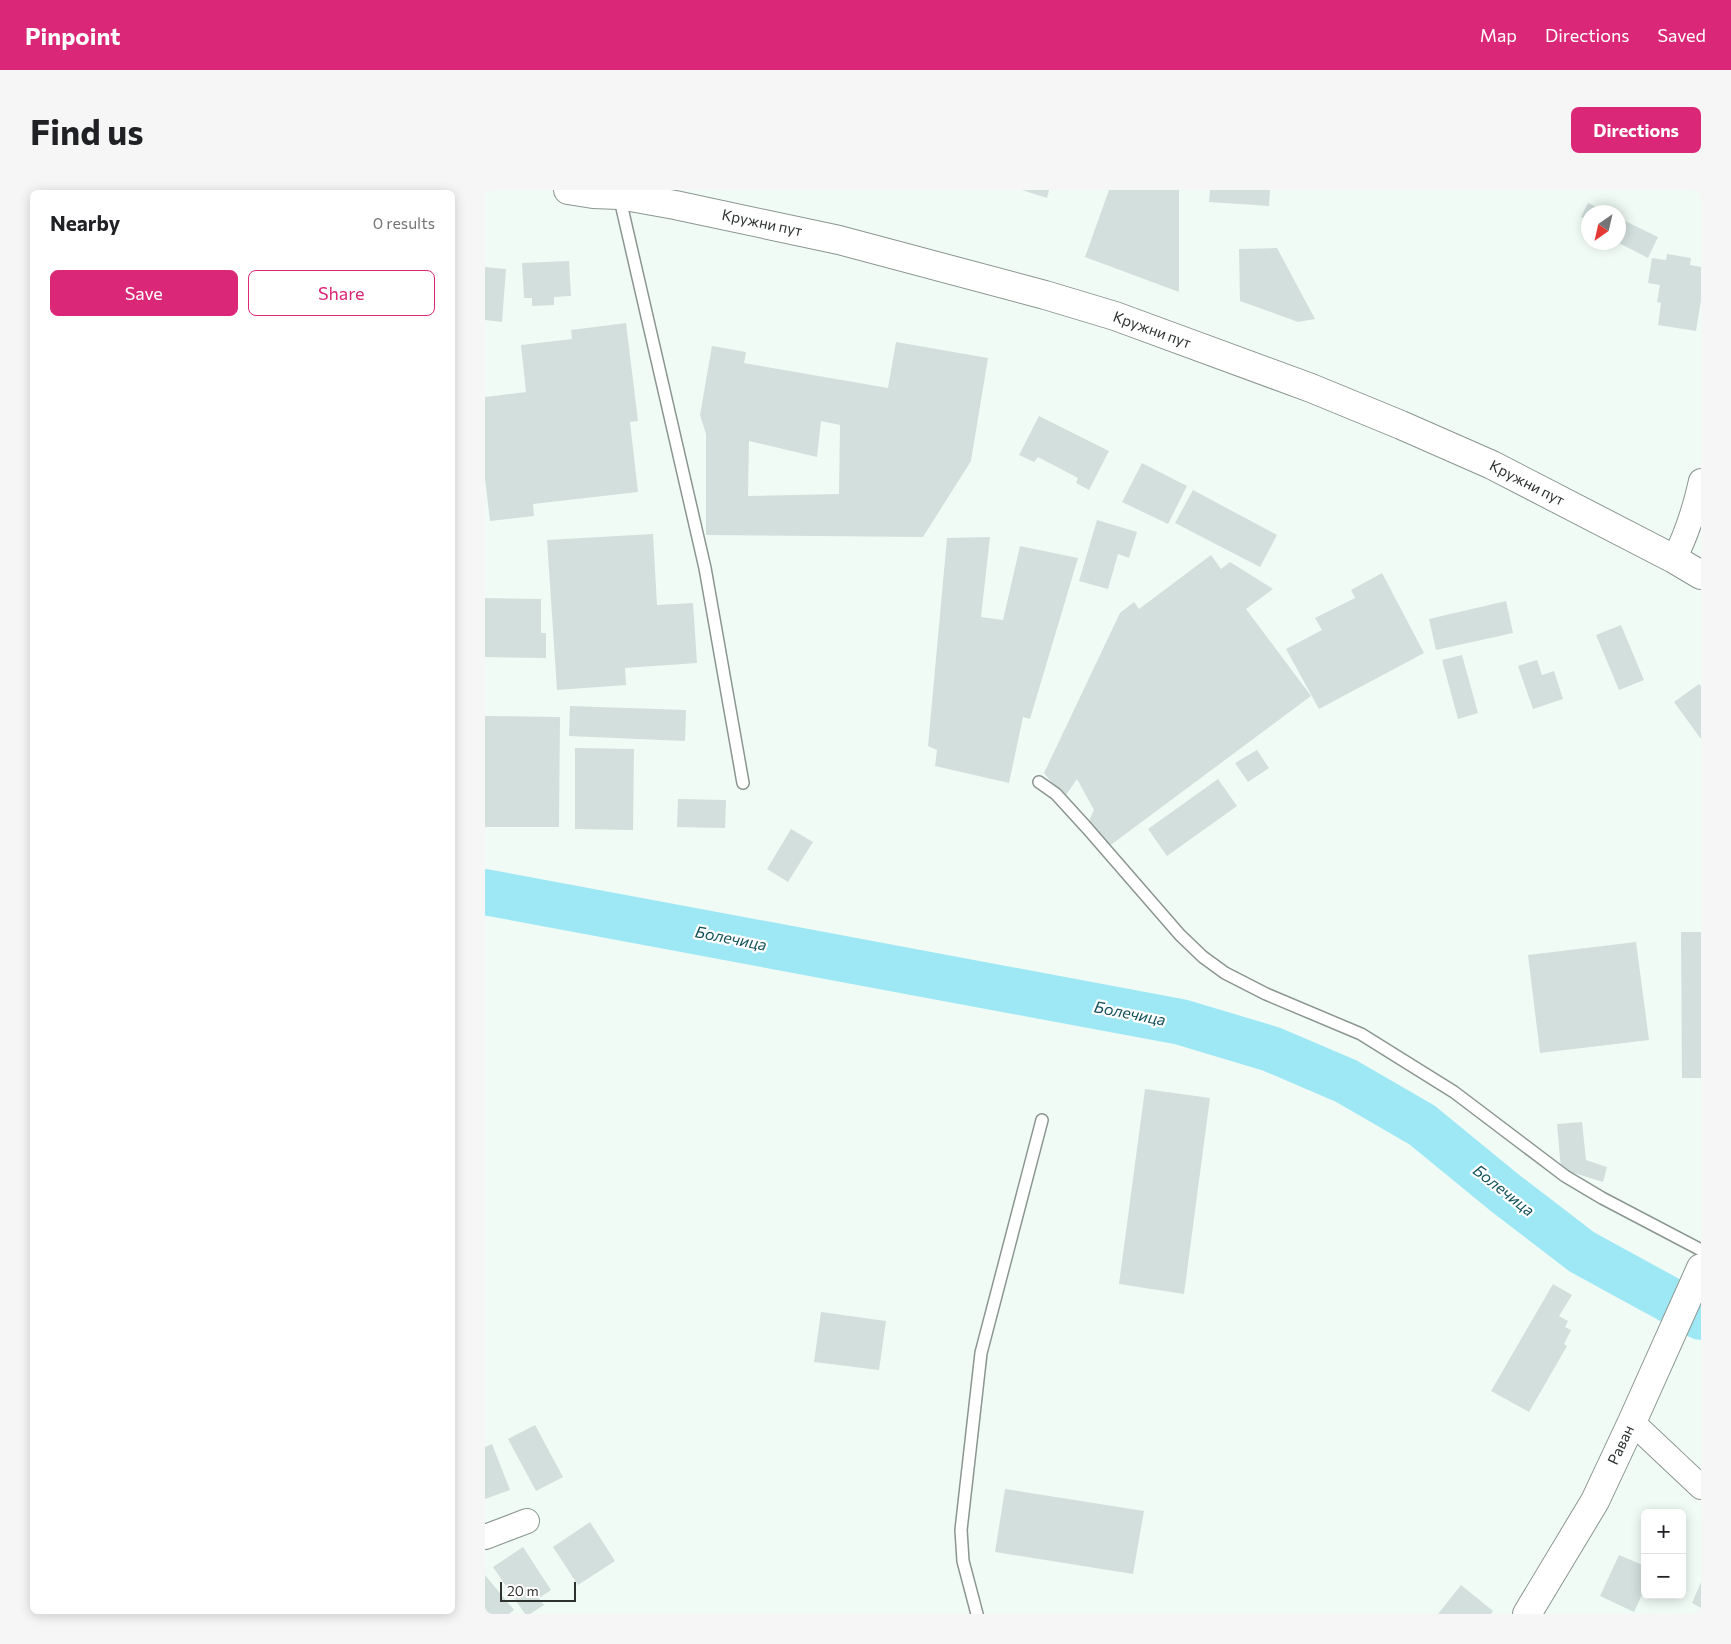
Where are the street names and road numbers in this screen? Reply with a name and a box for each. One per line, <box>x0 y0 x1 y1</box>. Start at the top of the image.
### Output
street label: Кружни пут <box>720 205 804 239</box>
street label: Кружни пут <box>1111 307 1194 351</box>
street label: Кружни пут <box>1487 456 1568 509</box>
street label: Раван <box>1603 1422 1637 1467</box>

